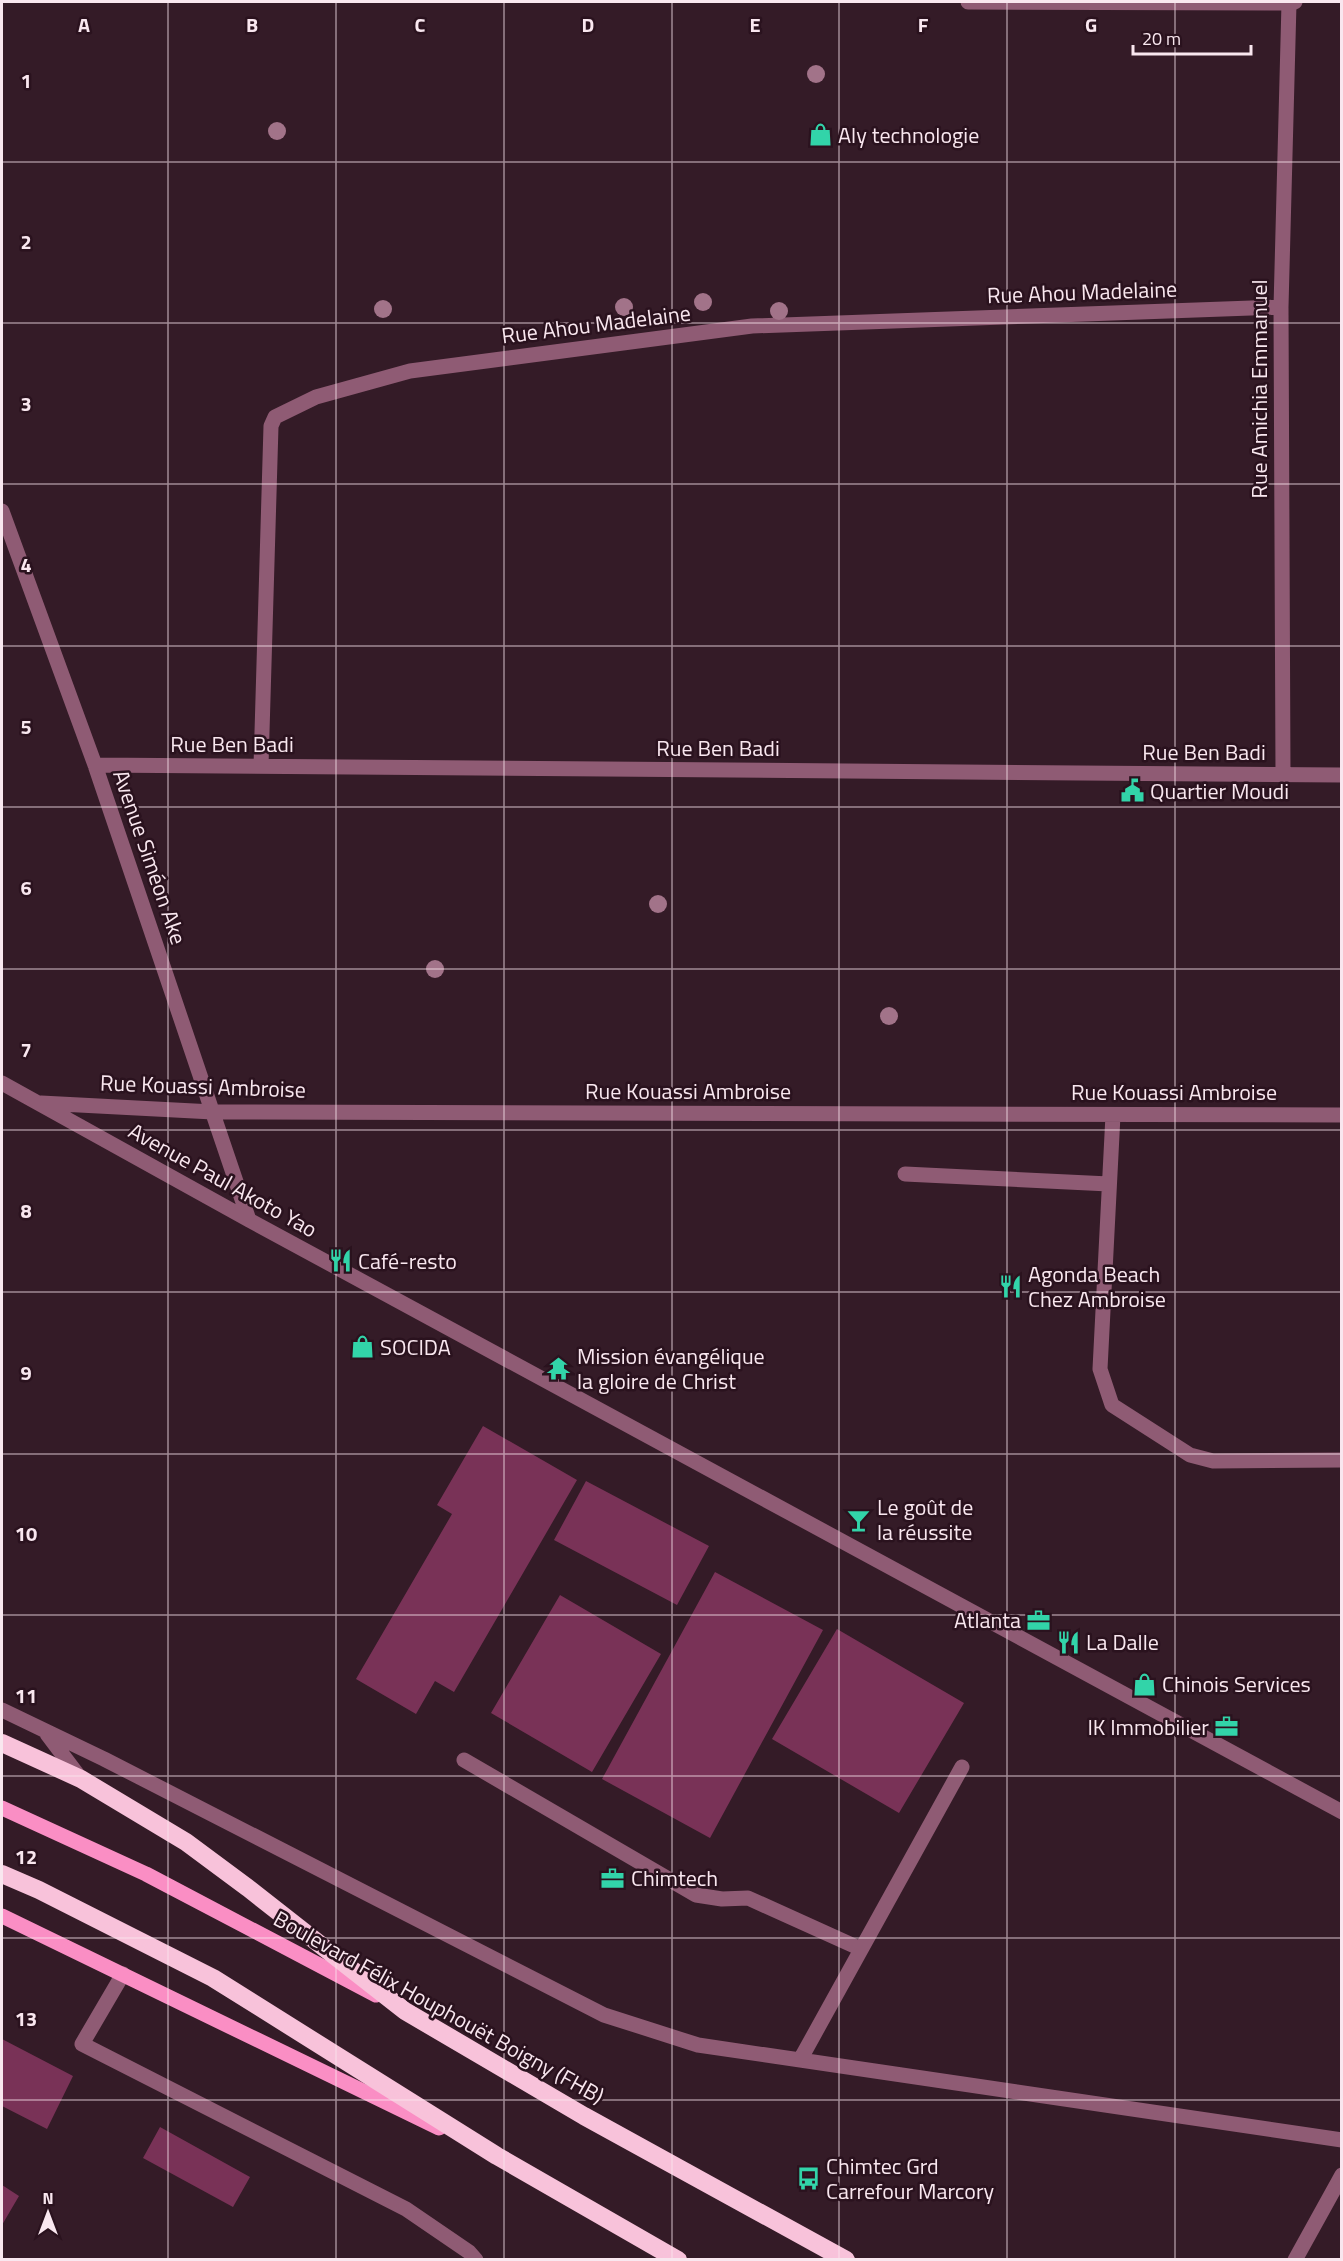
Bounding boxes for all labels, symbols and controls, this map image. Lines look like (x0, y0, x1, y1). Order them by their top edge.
text: A (78, 9, 90, 40)
text: B (246, 9, 258, 40)
text: C (415, 9, 426, 40)
text: D (582, 9, 594, 40)
text: E (749, 9, 761, 40)
text: F (918, 9, 929, 40)
text: G (1085, 9, 1097, 40)
scale bar (1133, 18, 1252, 56)
text: 20 m (1142, 25, 1181, 52)
text: 1 (20, 65, 32, 96)
place label: Aly technologie (838, 118, 979, 152)
shop icon: Aly technologie (807, 122, 833, 148)
text: 2 (20, 226, 32, 257)
street label: Rue Ahou Madelaine (986, 272, 1178, 312)
street label: Rue Amichia Emmanuel (1242, 279, 1276, 499)
street label: Rue Ahou Madelaine (499, 296, 693, 352)
text: 3 (20, 388, 32, 419)
text: 4 (20, 549, 32, 580)
text: 5 (20, 711, 32, 742)
street label: Rue Ben Badi (170, 727, 294, 761)
street label: Rue Ben Badi (656, 731, 780, 765)
street label: Rue Ben Badi (1142, 735, 1266, 769)
street label: Avenue Siméon Ake (104, 765, 196, 949)
place label: Quartier Moudi (1150, 774, 1289, 808)
public building icon: Quartier Moudi (1119, 778, 1145, 804)
text: 6 (20, 872, 32, 903)
text: 7 (20, 1034, 32, 1065)
street label: Rue Kouassi Ambroise (99, 1065, 307, 1107)
street label: Rue Kouassi Ambroise (585, 1074, 791, 1108)
street label: Rue Kouassi Ambroise (1071, 1075, 1277, 1109)
street label: Avenue Paul Akoto Yao (122, 1114, 324, 1246)
text: 8 (20, 1195, 32, 1226)
place label: Café-resto (358, 1244, 457, 1278)
restaurant icon: Café-resto (327, 1248, 353, 1274)
place label: Agonda Beach Chez Ambroise (1028, 1257, 1166, 1316)
restaurant icon: Agonda Beach Chez Ambroise (997, 1274, 1023, 1300)
place label: SOCIDA (380, 1330, 451, 1364)
shop icon: SOCIDA (349, 1334, 375, 1360)
place label: Mission évangélique la gloire de Christ (577, 1339, 765, 1398)
temple icon: Mission évangélique la gloire de Christ (546, 1356, 572, 1382)
text: 9 (20, 1357, 32, 1388)
place label: Le goût de la réussite (877, 1490, 973, 1549)
bar icon: Le goût de la réussite (846, 1507, 872, 1533)
text: 10 (15, 1518, 37, 1549)
place label: Atlanta (954, 1603, 1021, 1637)
office icon: Atlanta (1026, 1607, 1052, 1633)
place label: La Dalle (1086, 1625, 1159, 1659)
restaurant icon: La Dalle (1055, 1629, 1081, 1655)
place label: Chinois Services (1162, 1667, 1311, 1701)
shop icon: Chinois Services (1131, 1671, 1157, 1697)
text: 11 (15, 1680, 37, 1711)
place label: IK Immobilier (1087, 1710, 1209, 1744)
office icon: IK Immobilier (1214, 1714, 1240, 1740)
text: 12 (15, 1841, 37, 1872)
place label: Chimtech (631, 1861, 718, 1895)
office icon: Chimtech (600, 1865, 626, 1891)
street label: Boulevard Félix Houphouët Boigny (FHB) (267, 1902, 611, 2112)
text: 13 (15, 2003, 37, 2034)
place label: Chimtec Grd Carrefour Marcory (826, 2149, 995, 2208)
bus stop icon: Chimtec Grd Carrefour Marcory (795, 2166, 821, 2192)
north arrow (18, 2183, 78, 2243)
text: N (42, 2186, 54, 2210)

